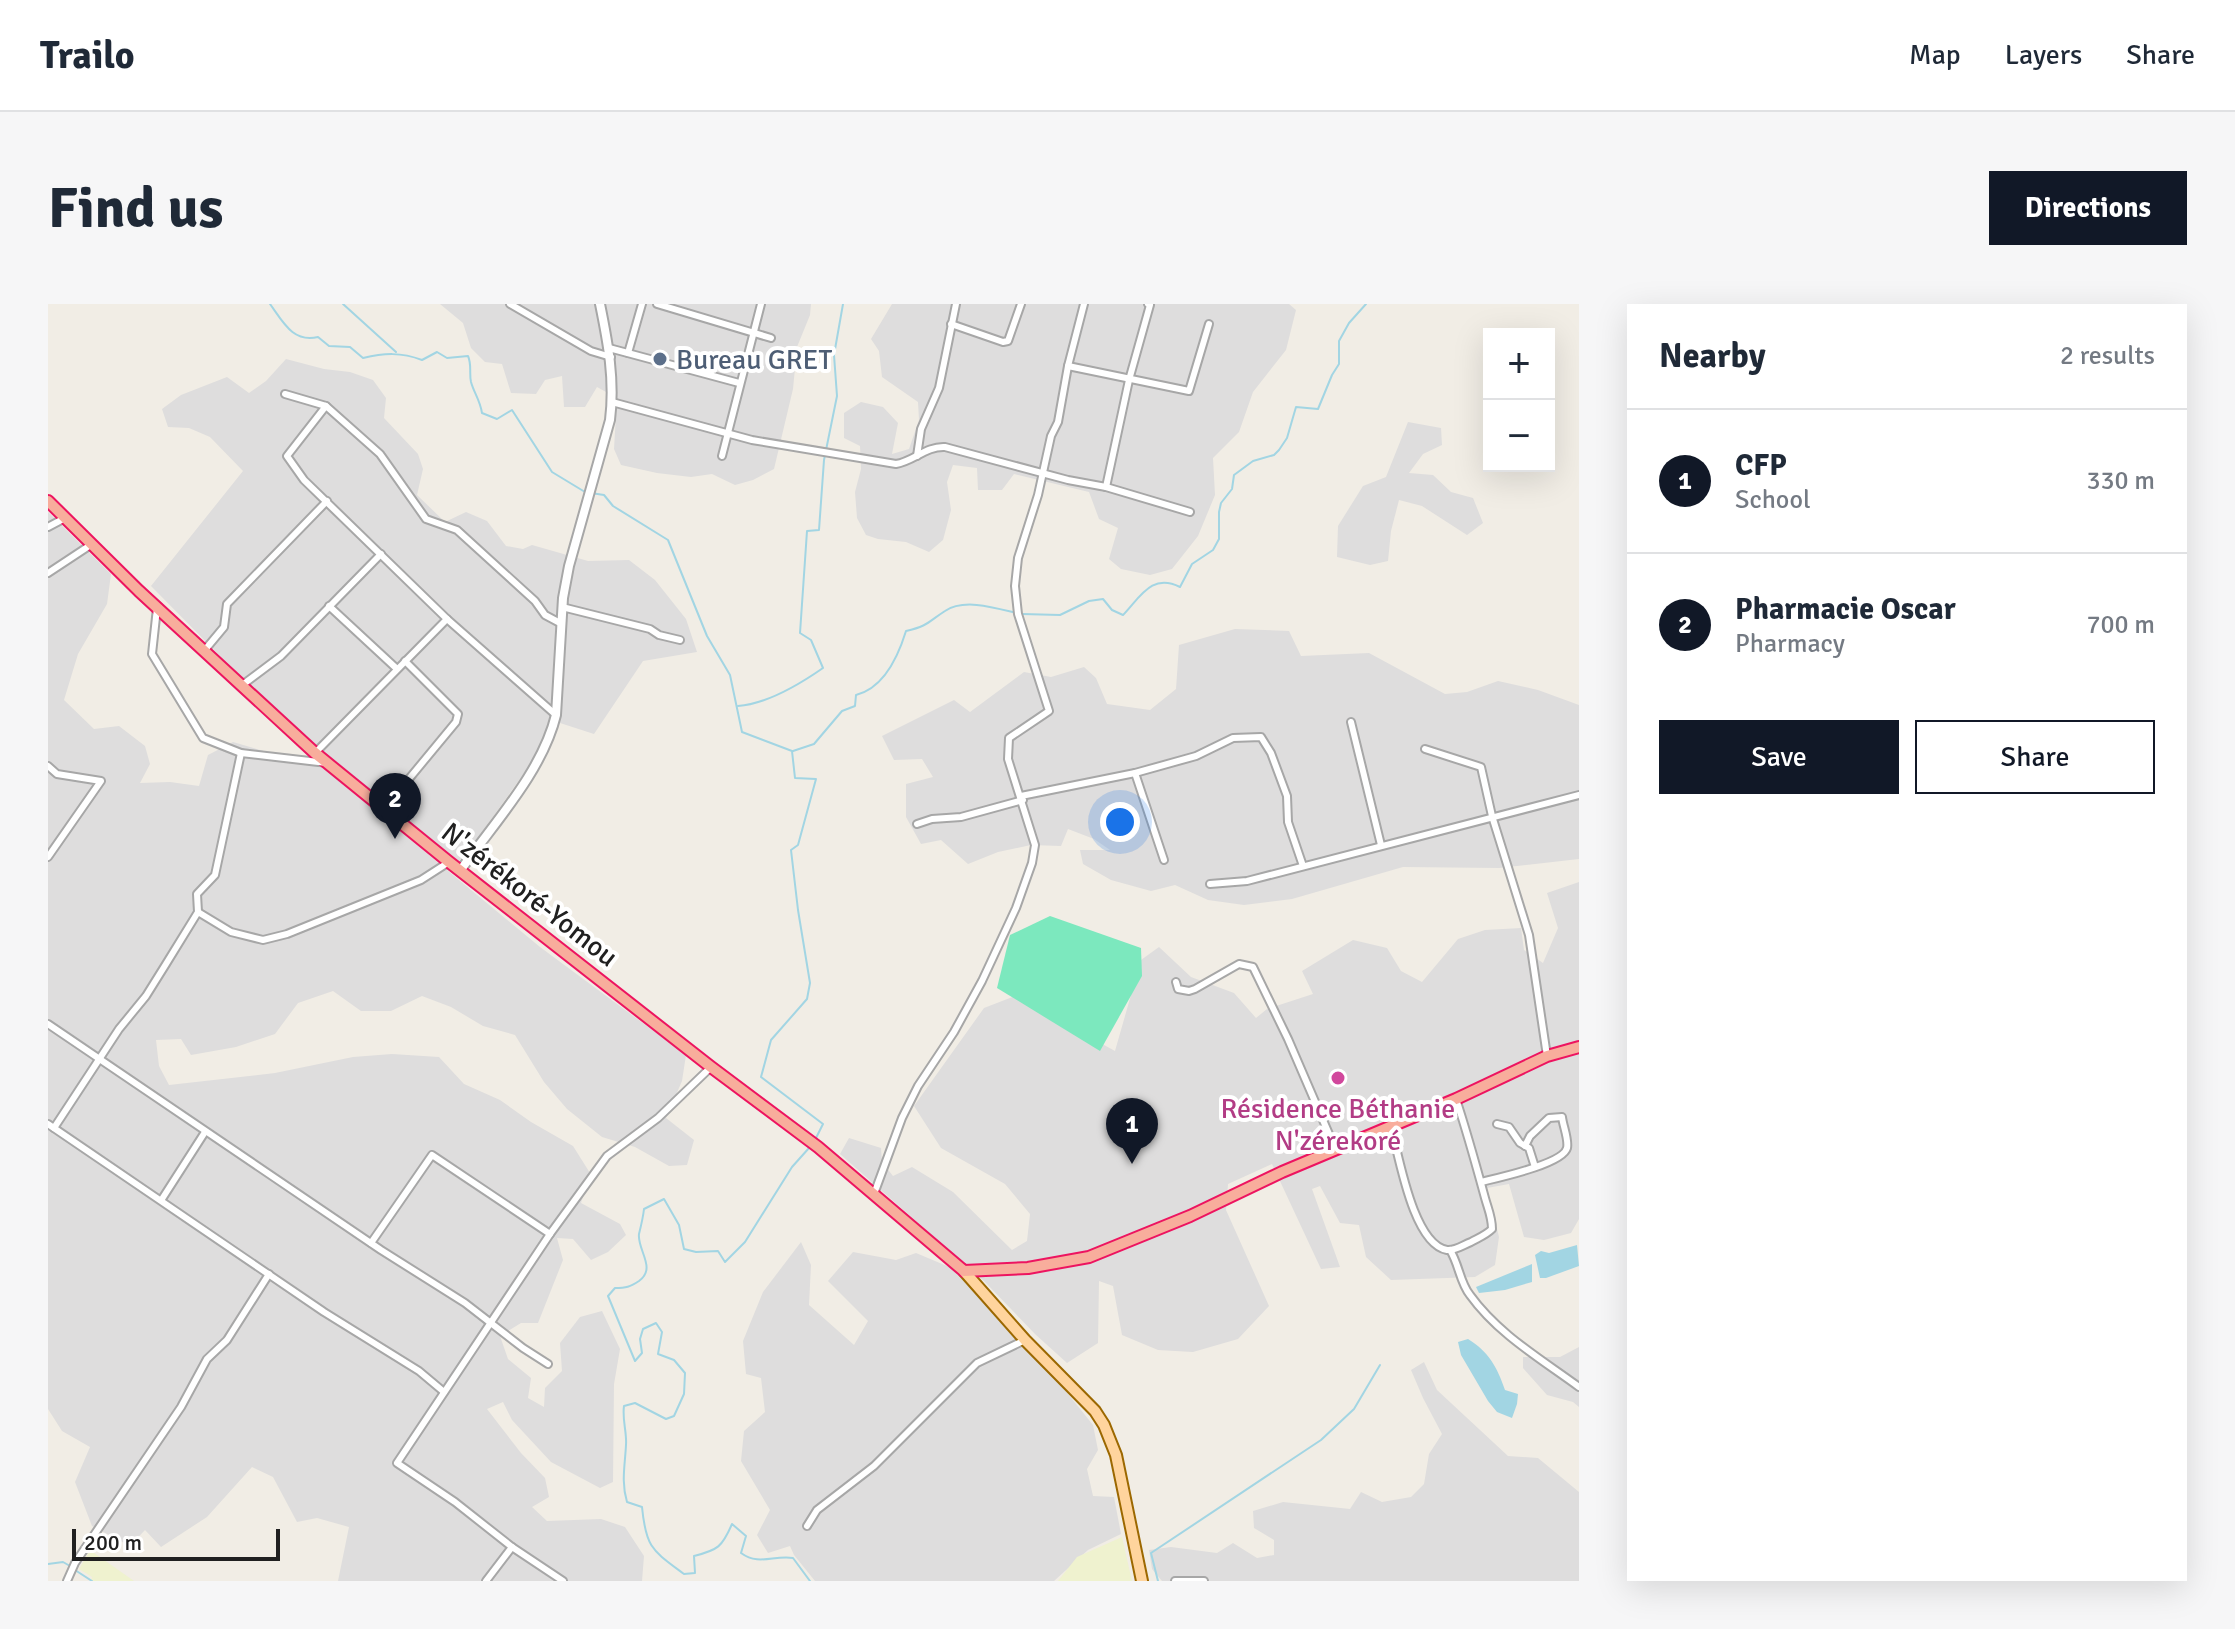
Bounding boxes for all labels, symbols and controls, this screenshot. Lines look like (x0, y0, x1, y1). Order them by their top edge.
text: Trailo (40, 32, 135, 79)
text: Map (1909, 38, 1961, 72)
text: Layers (2005, 38, 2082, 72)
text: Share (2126, 38, 2195, 72)
button: Directions (1989, 171, 2187, 245)
text: Find us (48, 174, 223, 243)
map controls (1483, 328, 1555, 472)
button: + (1483, 328, 1555, 400)
text: Nearby (1659, 335, 1766, 377)
text: 2 results (2060, 340, 2155, 372)
place label: Bureau GRET (676, 343, 832, 377)
marker: Bureau GRET (651, 350, 669, 368)
button: − (1483, 400, 1555, 472)
text: CFP (1735, 447, 1787, 484)
text: 1 (1678, 465, 1692, 497)
text: 330 m (2086, 465, 2155, 497)
text: School (1735, 484, 1811, 516)
text: Pharmacie Oscar (1735, 591, 1956, 628)
text: 2 (1678, 609, 1692, 641)
text: 700 m (2086, 609, 2155, 641)
text: Pharmacy (1735, 628, 1845, 660)
button: Save (1659, 720, 1899, 794)
button: Share (1915, 720, 2155, 794)
pin: 2 (369, 773, 421, 839)
your location (1100, 802, 1140, 842)
street label: N'zérékoré-Yomou (434, 815, 624, 974)
marker: Résidence Béthanie N'zérekoré (1329, 1069, 1347, 1087)
place label: Résidence Béthanie N'zérekoré (1221, 1092, 1455, 1158)
pin: 1 (1106, 1098, 1158, 1164)
scale bar (72, 1525, 280, 1561)
text: 200 m (84, 1529, 142, 1556)

